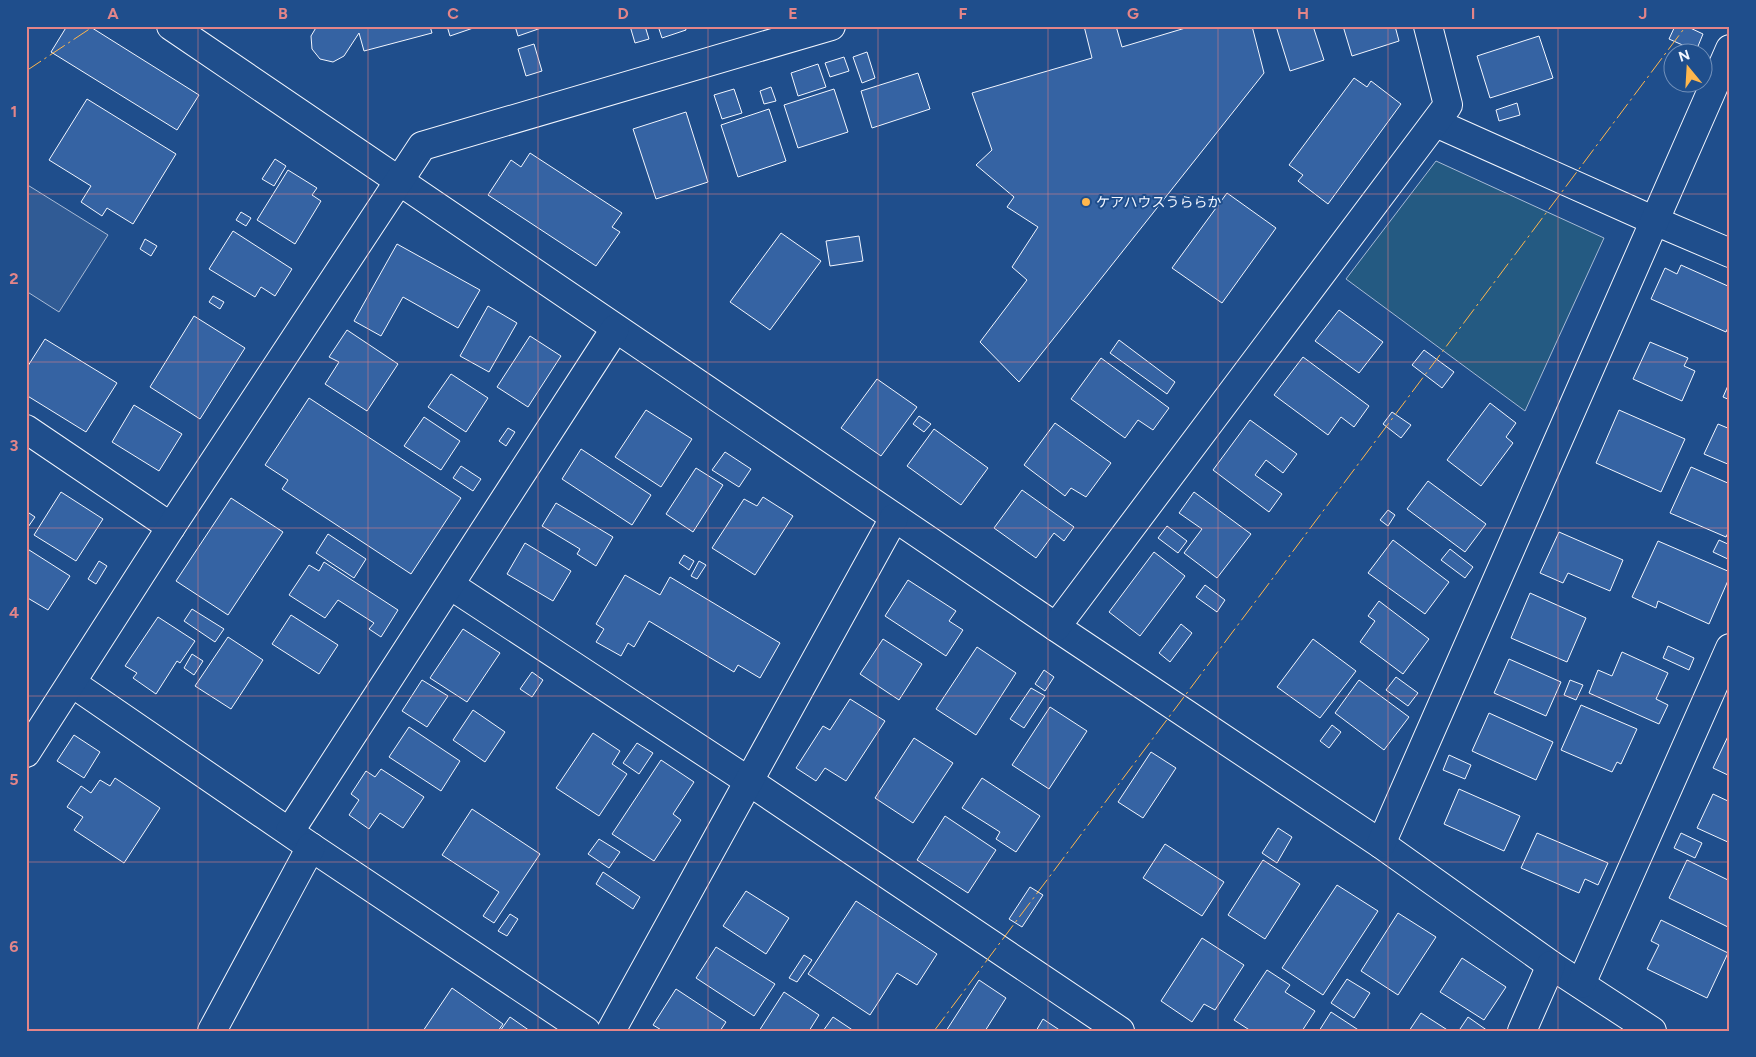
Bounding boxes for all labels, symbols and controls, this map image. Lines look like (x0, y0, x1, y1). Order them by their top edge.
text: A (107, 4, 119, 23)
text: B (278, 4, 288, 23)
text: C (447, 4, 459, 23)
text: D (617, 4, 629, 23)
text: E (788, 4, 798, 23)
text: F (959, 4, 968, 23)
text: G (1127, 4, 1139, 23)
text: H (1297, 4, 1309, 23)
text: I (1471, 4, 1475, 23)
text: J (1639, 4, 1647, 23)
north arrow (1664, 42, 1714, 92)
text: N (1676, 46, 1692, 66)
text: 1 (11, 102, 17, 121)
place label: ケアハウスうららか (1096, 194, 1221, 211)
marker: ケアハウスうららか (1080, 196, 1092, 208)
text: 2 (9, 269, 19, 288)
text: 3 (10, 436, 19, 455)
text: 4 (9, 603, 19, 622)
text: 5 (9, 770, 19, 789)
text: 6 (9, 937, 19, 956)

